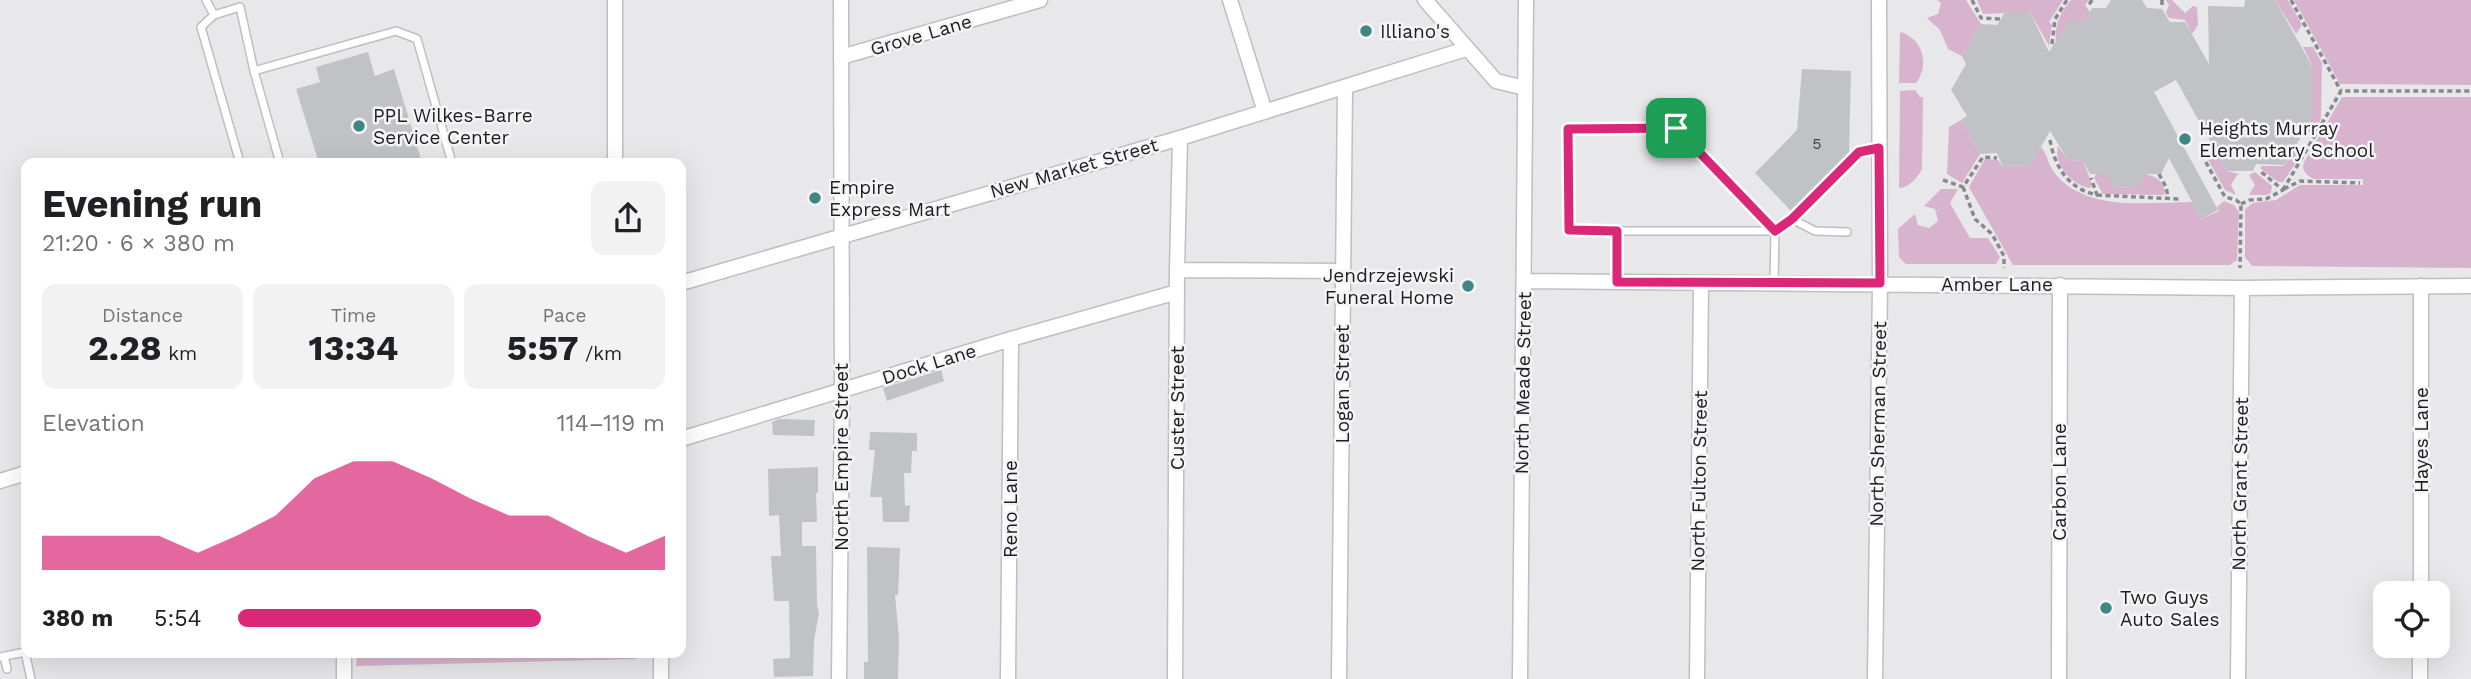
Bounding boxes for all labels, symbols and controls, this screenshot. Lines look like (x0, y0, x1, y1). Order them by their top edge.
street label: Grove Lane (867, 10, 975, 60)
place label: Illiano's (1380, 20, 1450, 43)
marker: Illiano's (1358, 23, 1374, 39)
pin (1646, 98, 1706, 158)
place label: PPL Wilkes-Barre Service Center (373, 104, 533, 149)
icon: arrive (1657, 109, 1695, 147)
place label: Heights Murray Elementary School (2199, 117, 2374, 162)
marker: PPL Wilkes-Barre Service Center (351, 118, 367, 134)
marker: Heights Murray Elementary School (2177, 131, 2193, 147)
street label: New Market Street (987, 133, 1161, 203)
house number: 5 (1812, 134, 1822, 153)
place label: Empire Express Mart (829, 176, 950, 221)
button: share (591, 181, 665, 255)
text: Evening run (42, 182, 262, 226)
marker: Empire Express Mart (807, 190, 823, 206)
text: 21:20 · 6 × 380 m (42, 230, 235, 257)
place label: Jendrzejewski Funeral Home (1323, 264, 1454, 309)
street label: Amber Lane (1941, 273, 2053, 296)
marker: Jendrzejewski Funeral Home (1460, 278, 1476, 294)
street label: North Meade Street (1510, 291, 1536, 475)
text: Distance (102, 304, 183, 327)
text: Time (331, 304, 376, 327)
text: Pace (543, 304, 586, 327)
street label: North Sherman Street (1865, 321, 1891, 527)
street label: Logan Street (1331, 325, 1354, 443)
text: 2.28 (88, 327, 162, 369)
text: 13:34 (309, 327, 398, 369)
text: 5:57 (507, 327, 578, 369)
street label: Dock Lane (879, 339, 979, 389)
text: km (162, 342, 197, 365)
text: /km (578, 342, 622, 365)
street label: Custer Street (1166, 346, 1189, 470)
street label: North Empire Street (830, 363, 853, 551)
street label: Hayes Lane (2410, 387, 2433, 493)
street label: North Fulton Street (1686, 390, 1712, 572)
street label: North Grant Street (2227, 397, 2253, 571)
text: Elevation (42, 410, 145, 437)
text: 114–119 m (557, 410, 665, 437)
street label: Carbon Lane (2048, 423, 2071, 541)
street label: Reno Lane (999, 460, 1022, 558)
map controls (2373, 581, 2450, 658)
button: locate (2373, 581, 2450, 658)
place label: Two Guys Auto Sales (2120, 586, 2219, 631)
marker: Two Guys Auto Sales (2098, 600, 2114, 616)
text: 380 m (42, 605, 113, 632)
text: 5:54 (154, 605, 202, 632)

